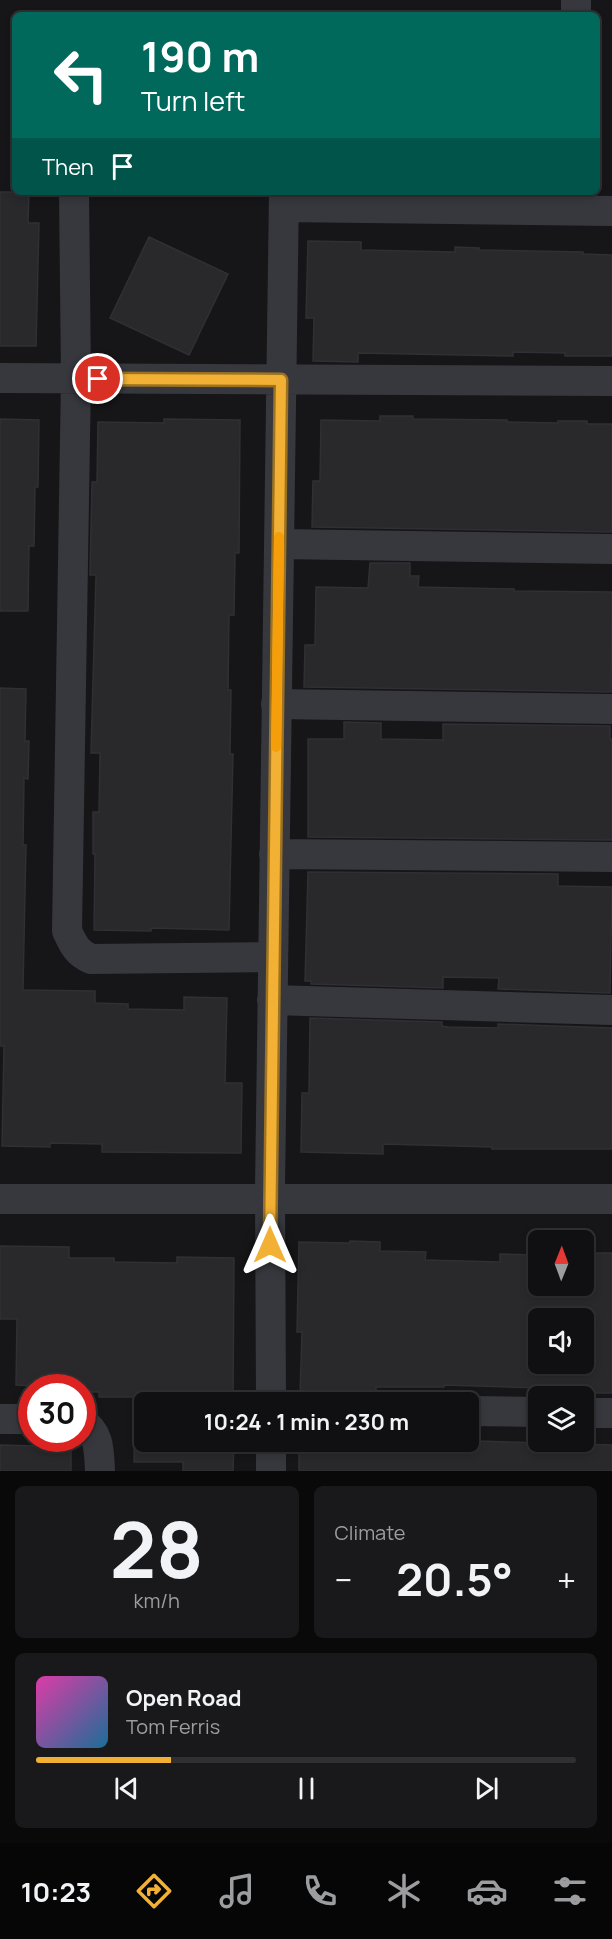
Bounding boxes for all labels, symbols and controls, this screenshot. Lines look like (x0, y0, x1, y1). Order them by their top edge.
text: 190 m (141, 27, 259, 85)
icon: left (42, 36, 120, 114)
text: Turn left (141, 82, 245, 119)
icon: arrive (106, 150, 139, 183)
text: Then (42, 152, 94, 182)
pin (72, 353, 123, 404)
icon: arrive (81, 362, 114, 395)
position arrow (238, 1213, 302, 1277)
north arrow (528, 1230, 594, 1296)
map controls (528, 1230, 594, 1452)
button: sound (528, 1308, 594, 1374)
speed limit sign: 30 (18, 1374, 96, 1452)
button: layers (528, 1386, 594, 1452)
text: 10:24 · 1 min · 230 m (204, 1407, 409, 1437)
text: 28 (110, 1495, 204, 1601)
text: Climate (335, 1519, 406, 1546)
text: 20.5° (396, 1548, 513, 1610)
text: − (335, 1557, 352, 1602)
text: + (557, 1557, 576, 1602)
text: km/h (133, 1587, 180, 1614)
text: Open Road (126, 1683, 241, 1713)
text: Tom Ferris (126, 1713, 220, 1740)
icon: previous (110, 1772, 143, 1805)
icon: pause (290, 1772, 323, 1805)
icon: next (470, 1772, 503, 1805)
icon: directions (133, 1870, 175, 1912)
icon: music (216, 1870, 258, 1912)
icon: phone (299, 1870, 341, 1912)
icon: climate (383, 1870, 425, 1912)
icon: car (466, 1870, 508, 1912)
icon: filters (549, 1870, 591, 1912)
text: 10:23 (21, 1873, 91, 1910)

